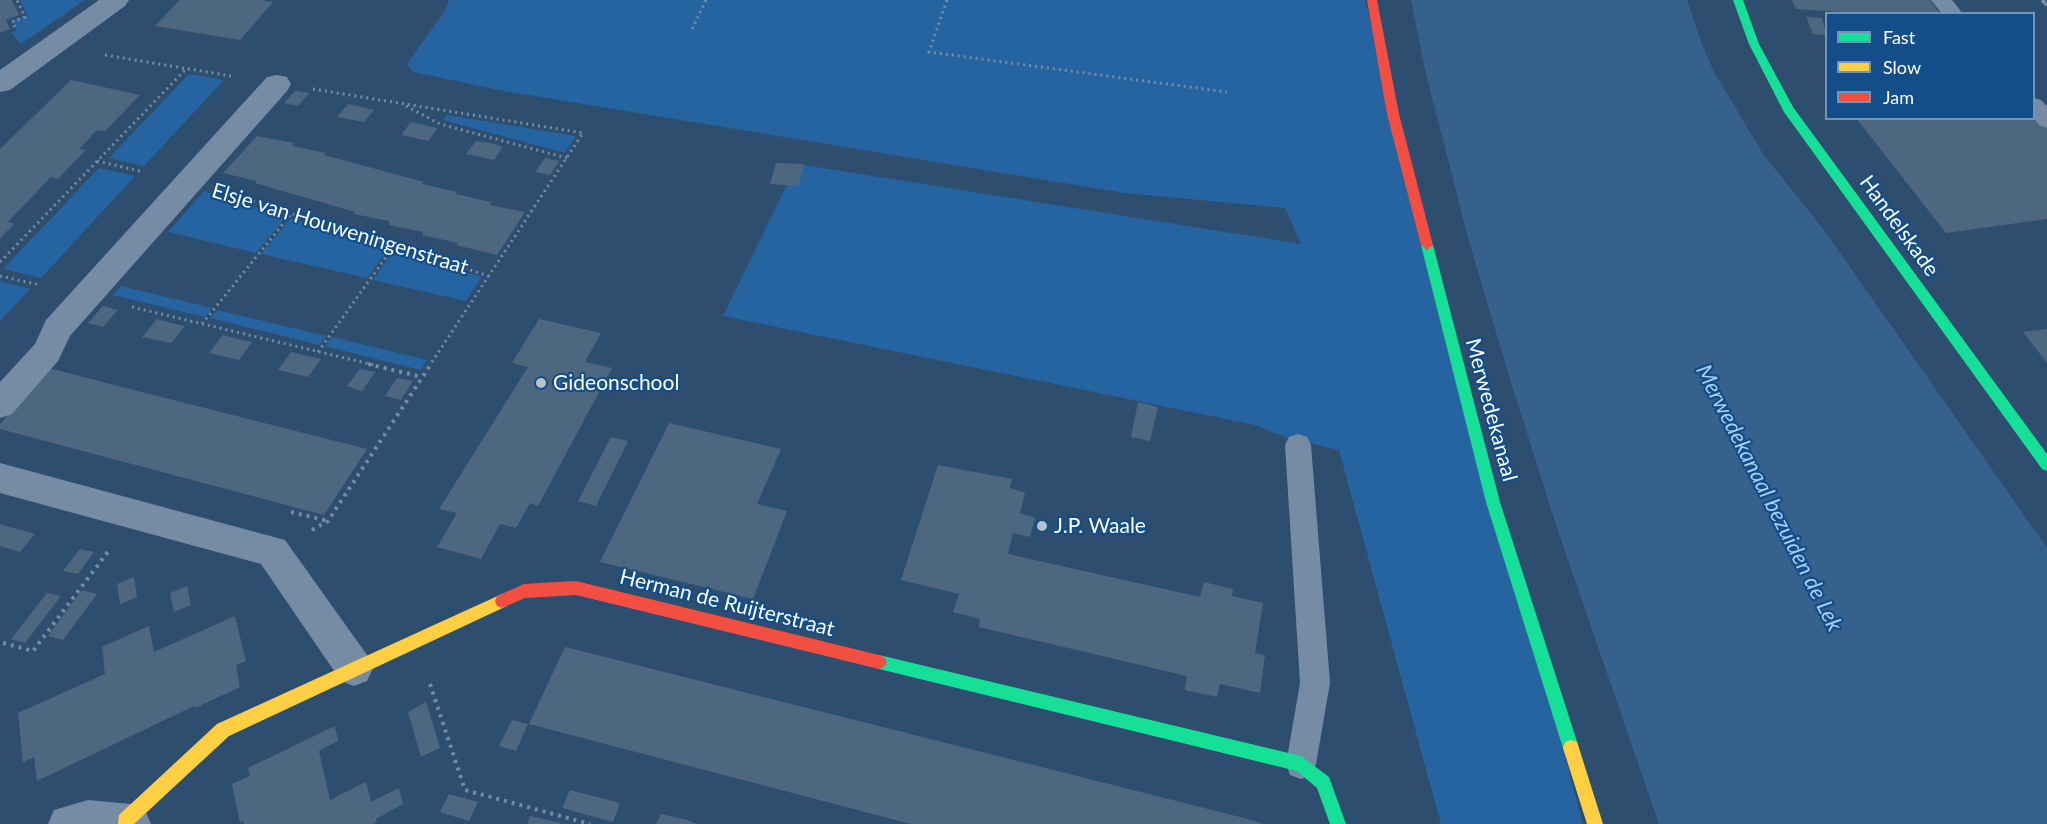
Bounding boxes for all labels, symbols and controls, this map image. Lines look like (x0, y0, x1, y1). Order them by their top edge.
legend (1825, 12, 2035, 120)
text: Fast (1883, 26, 1915, 48)
text: Slow (1883, 56, 1921, 78)
text: Jam (1883, 86, 1914, 108)
street label: Handelskade (1854, 171, 1944, 281)
street label: Elsje van Houweningenstraat (209, 178, 471, 280)
street label: Merwedekanaal (1460, 336, 1522, 484)
water label: Merwedekanaal bezuiden de Lek (1690, 360, 1848, 636)
place label: Gideonschool (553, 370, 679, 396)
marker: Gideonschool (534, 376, 548, 390)
place label: J.P. Waale (1054, 513, 1146, 539)
marker: J.P. Waale (1035, 519, 1049, 533)
street label: Herman de Ruijterstraat (617, 564, 837, 642)

